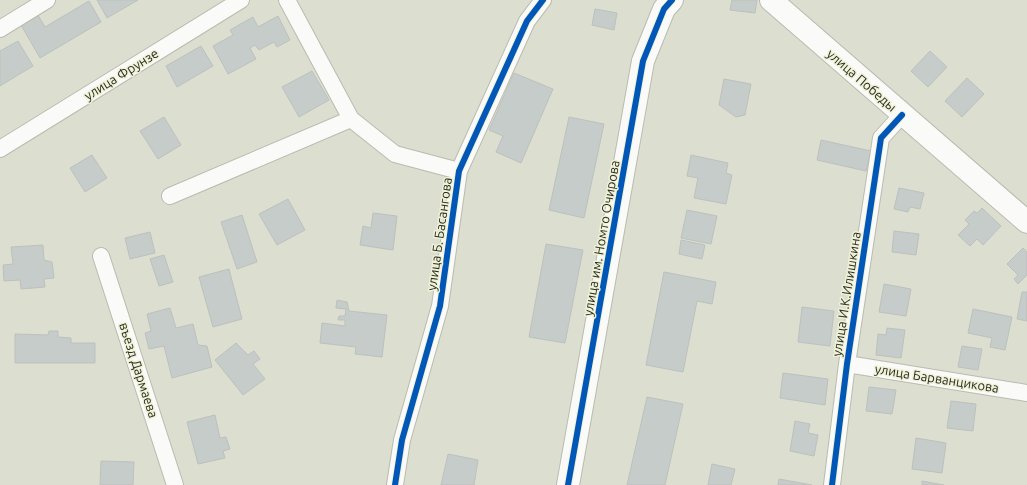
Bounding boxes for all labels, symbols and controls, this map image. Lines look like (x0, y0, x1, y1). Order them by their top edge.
street label: улица Фрунзе (81, 46, 161, 102)
street label: улица Победы (824, 46, 900, 114)
street label: улица им. Номто Очирова (580, 159, 622, 317)
street label: улица Б. Басангова (424, 176, 454, 292)
street label: улица И.К.Илишкина (829, 231, 863, 357)
street label: въезд Дармаева (117, 321, 161, 419)
street label: улица Барванцикова (874, 361, 1000, 395)

